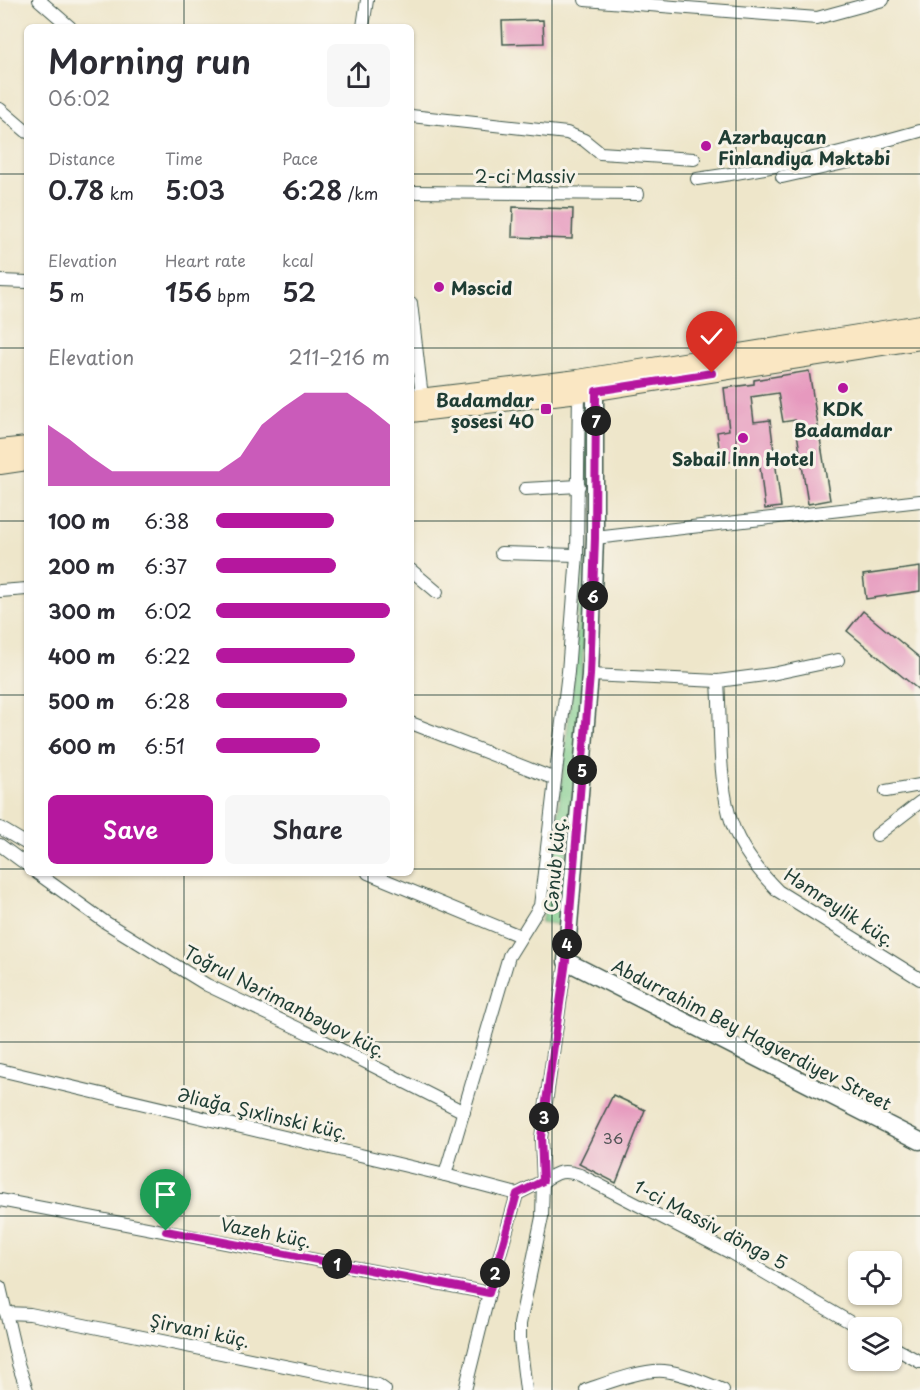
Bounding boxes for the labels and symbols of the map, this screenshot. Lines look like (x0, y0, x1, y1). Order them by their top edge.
place label: Azərbaycan Finlandiya Məktəbi (717, 123, 890, 171)
marker: Azərbaycan Finlandiya Məktəbi (699, 139, 713, 153)
street label: 2-ci Massiv (475, 162, 575, 189)
place label: Məscid (451, 274, 512, 301)
marker: Məscid (432, 280, 446, 294)
pin (686, 311, 737, 373)
marker: KDK Badamdar (836, 381, 850, 395)
place label: Badamdar şosesi 40 (436, 386, 535, 434)
place label: KDK Badamdar (794, 395, 893, 443)
marker: Badamdar şosesi 40 (539, 402, 553, 416)
pin: 7 (581, 406, 611, 436)
marker: Səbail İnn Hotel (736, 431, 750, 445)
place label: Səbail İnn Hotel (672, 445, 814, 472)
pin: 6 (578, 581, 608, 611)
pin: 5 (567, 755, 597, 785)
street label: Cənub küç. (536, 816, 572, 914)
street label: Həmrəylik küç. (779, 861, 901, 953)
pin: 4 (552, 929, 582, 959)
street label: Toğrul Nərimanbəyov küç. (179, 938, 391, 1064)
street label: Abdurrahim Bey Hagverdiyev Street (608, 951, 896, 1117)
street label: Əliağa Şıxlinski küç. (175, 1080, 351, 1146)
pin: 3 (529, 1102, 559, 1132)
house number: 36 (603, 1126, 623, 1149)
pin (140, 1169, 191, 1231)
street label: 1-ci Massiv döngə 5 (629, 1172, 793, 1276)
street label: Vazeh küç. (218, 1210, 314, 1254)
pin: 1 (322, 1249, 352, 1279)
pin: 2 (480, 1258, 510, 1288)
street label: Şirvani küç. (148, 1306, 252, 1354)

